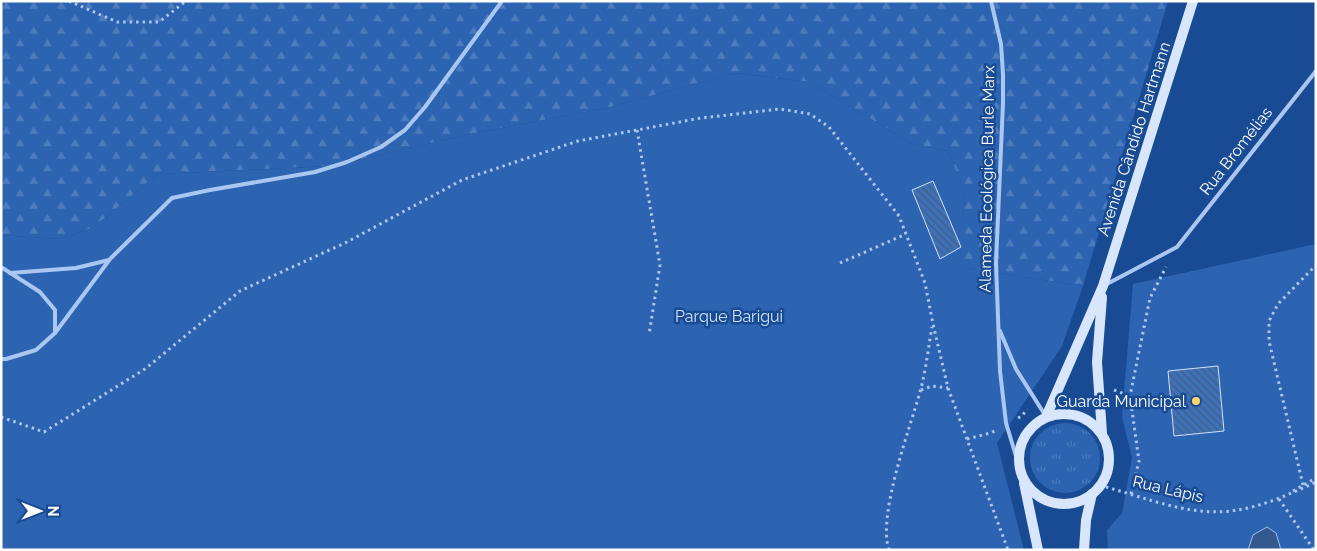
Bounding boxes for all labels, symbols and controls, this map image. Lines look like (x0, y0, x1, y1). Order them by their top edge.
street label: Avenida Cândido Hartmann (1094, 40, 1174, 238)
street label: Alameda Ecológica Burle Marx (976, 65, 998, 293)
street label: Rua Bromélias (1196, 103, 1276, 199)
park label: Parque Barigui (675, 307, 783, 326)
place label: Guarda Municipal (1057, 392, 1187, 411)
marker: Guarda Municipal (1190, 395, 1202, 407)
street label: Rua Lápis (1131, 472, 1205, 506)
north arrow (15, 486, 65, 536)
text: N (45, 506, 61, 516)

